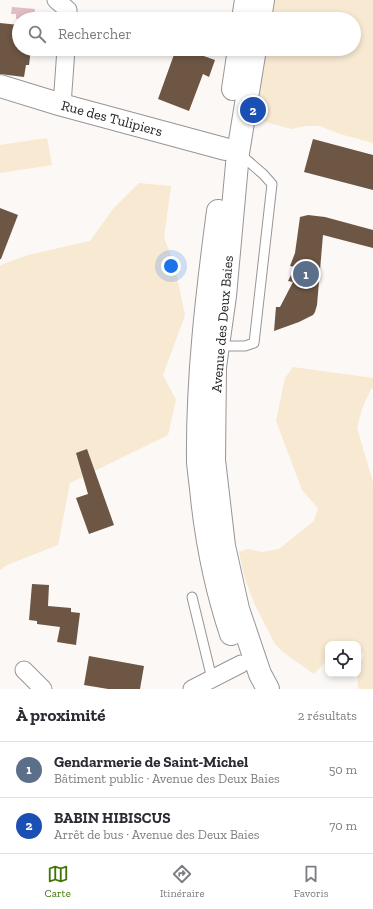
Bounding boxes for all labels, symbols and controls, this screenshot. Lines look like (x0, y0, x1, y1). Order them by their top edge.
search box (12, 12, 361, 56)
icon: search (26, 23, 48, 45)
text: Rechercher (58, 25, 132, 43)
pin: 2 (240, 95, 266, 125)
street label: Rue des Tulipiers (59, 97, 164, 140)
street label: Avenue des Deux Baies (208, 255, 237, 393)
your location (161, 256, 181, 276)
pin: 1 (293, 259, 319, 289)
map controls (325, 641, 361, 677)
button: locate (325, 641, 361, 677)
text: À proximité (16, 705, 105, 725)
text: 2 résultats (298, 708, 357, 723)
text: Gendarmerie de Saint-Michel (54, 753, 248, 771)
text: 1 (26, 762, 32, 777)
text: 50 m (329, 762, 357, 777)
text: Bâtiment public · Avenue des Deux Baies (54, 771, 280, 786)
text: BABIN HIBISCUS (54, 809, 171, 827)
text: 2 (26, 818, 32, 833)
text: 70 m (329, 818, 357, 833)
text: Arrêt de bus · Avenue des Deux Baies (54, 827, 260, 842)
tab: Carte (45, 863, 71, 900)
tab: Itinéraire (160, 863, 205, 900)
tab: Favoris (294, 863, 328, 900)

